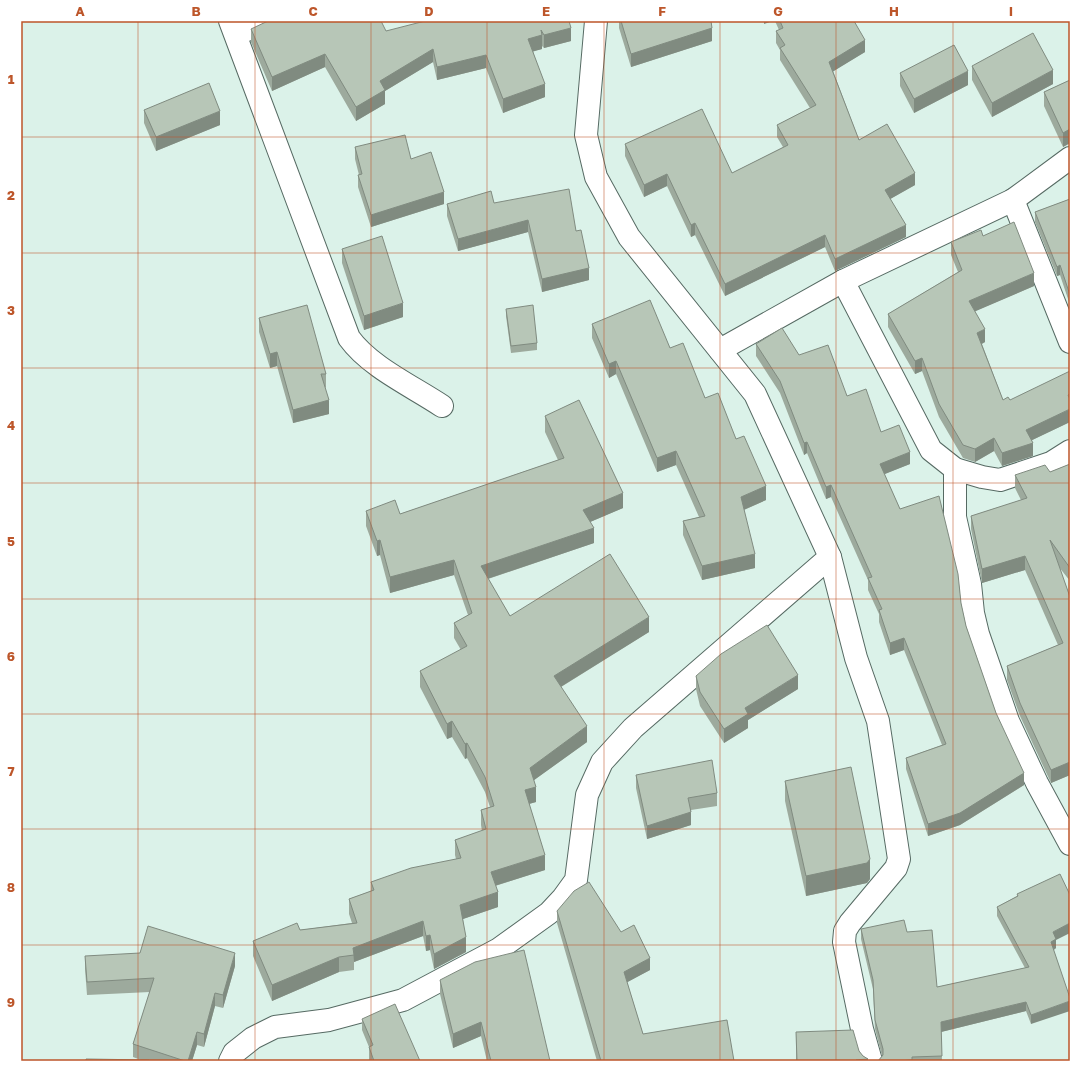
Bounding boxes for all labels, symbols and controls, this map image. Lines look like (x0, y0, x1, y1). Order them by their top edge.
text: A (75, 3, 85, 19)
text: B (191, 3, 201, 19)
text: C (308, 3, 318, 19)
text: D (424, 3, 434, 19)
text: E (542, 3, 550, 19)
text: F (658, 3, 666, 19)
text: G (773, 3, 783, 19)
text: H (889, 3, 899, 19)
text: I (1009, 3, 1013, 19)
text: 1 (8, 71, 15, 87)
text: 2 (7, 187, 15, 203)
text: 3 (7, 302, 15, 318)
text: 4 (7, 417, 15, 433)
text: 5 (7, 533, 15, 549)
text: 6 (7, 648, 15, 664)
text: 7 (7, 763, 15, 779)
text: 8 (7, 879, 15, 895)
text: 9 (7, 994, 15, 1010)

